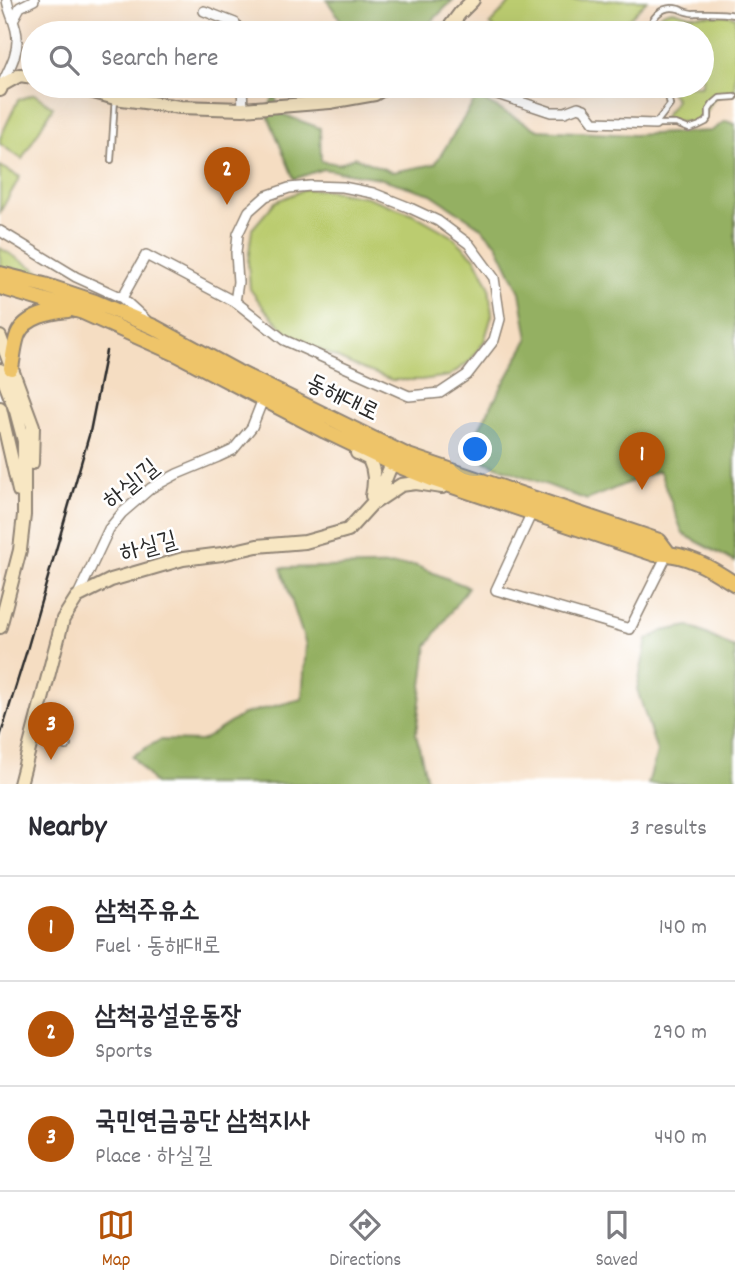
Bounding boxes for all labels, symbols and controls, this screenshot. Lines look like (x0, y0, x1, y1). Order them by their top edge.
search box (21, 21, 714, 98)
icon: search (45, 41, 83, 79)
text: Search here (101, 41, 219, 78)
pin: 2 (204, 147, 250, 205)
street label: 동해대로 (300, 367, 384, 431)
your location (458, 432, 492, 466)
pin: 1 (619, 432, 665, 490)
street label: 하실1길 (97, 452, 167, 518)
street label: 하실길 (117, 524, 181, 572)
pin: 3 (28, 702, 74, 760)
text: Nearby (28, 808, 106, 851)
text: 3 results (630, 813, 707, 846)
text: 삼척주유소 (95, 894, 200, 931)
text: 1 (48, 912, 54, 945)
text: 140 m (659, 912, 707, 945)
text: Fuel · 동해대로 (95, 931, 221, 964)
text: 삼척공설운동장 (95, 999, 241, 1036)
text: 2 (46, 1017, 56, 1050)
text: 290 m (653, 1017, 707, 1050)
text: Sports (95, 1036, 153, 1069)
text: 국민연금공단 삼척지사 (95, 1104, 310, 1141)
text: 3 (46, 1122, 56, 1155)
text: 440 m (654, 1122, 707, 1155)
text: Place · 하실길 (95, 1141, 212, 1174)
tab: Map (97, 1206, 135, 1275)
tab: Directions (329, 1206, 401, 1275)
tab: Saved (595, 1206, 638, 1275)

